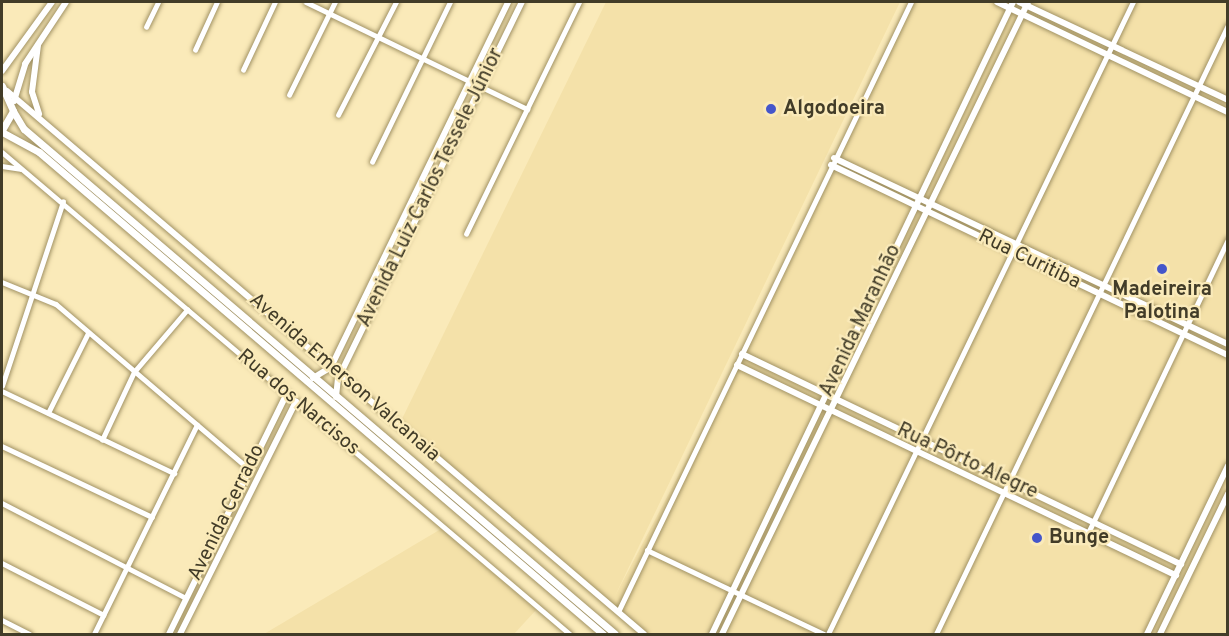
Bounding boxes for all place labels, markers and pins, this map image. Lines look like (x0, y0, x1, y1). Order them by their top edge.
place label: Algodoeira (783, 97, 885, 121)
marker: Algodoeira (764, 102, 778, 116)
marker: Madeireira Palotina (1155, 262, 1169, 276)
place label: Madeireira Palotina (1112, 278, 1212, 325)
place label: Bunge (1049, 526, 1109, 550)
marker: Bunge (1030, 531, 1044, 545)

